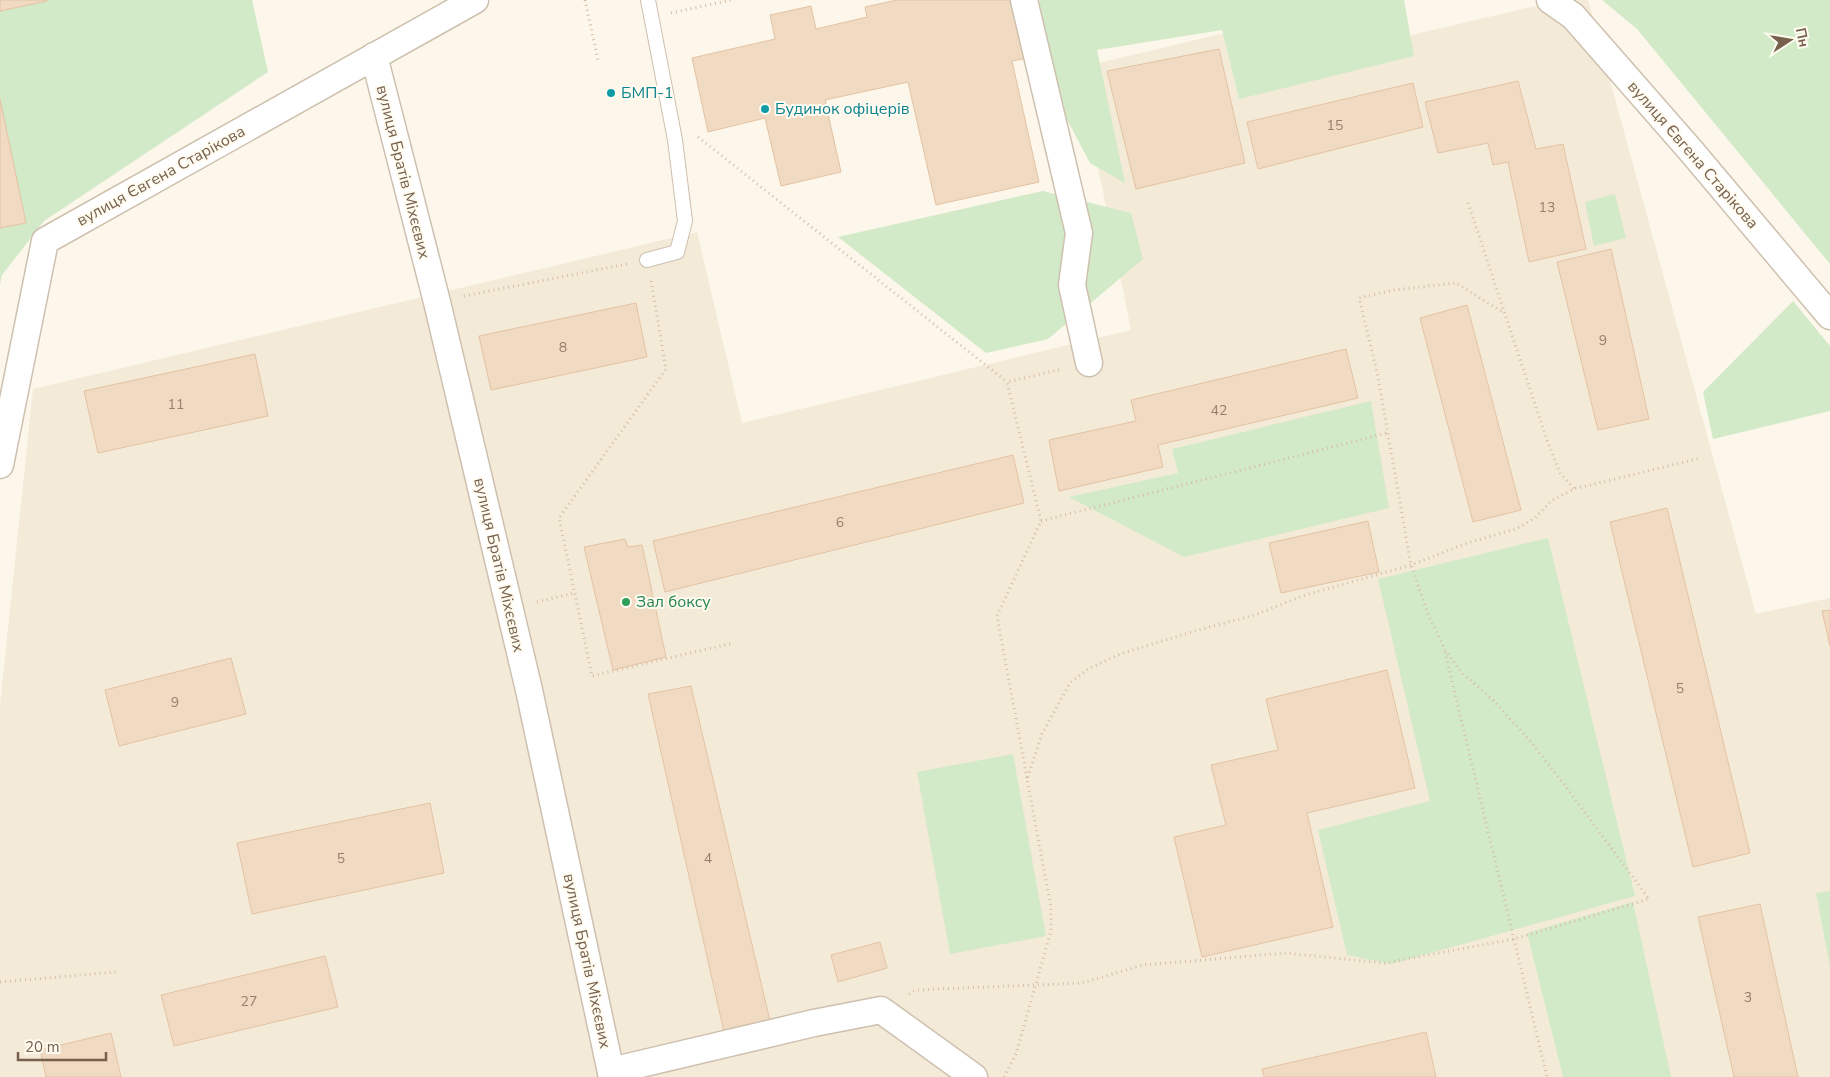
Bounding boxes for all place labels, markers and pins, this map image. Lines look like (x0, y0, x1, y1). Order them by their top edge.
place label: БМП-1 (621, 82, 674, 104)
marker: БМП-1 (605, 87, 617, 99)
place label: Будинок офіцерів (775, 98, 910, 120)
marker: Будинок офіцерів (759, 103, 771, 115)
place label: Зал боксу (636, 591, 711, 613)
marker: Зал боксу (620, 596, 632, 608)

